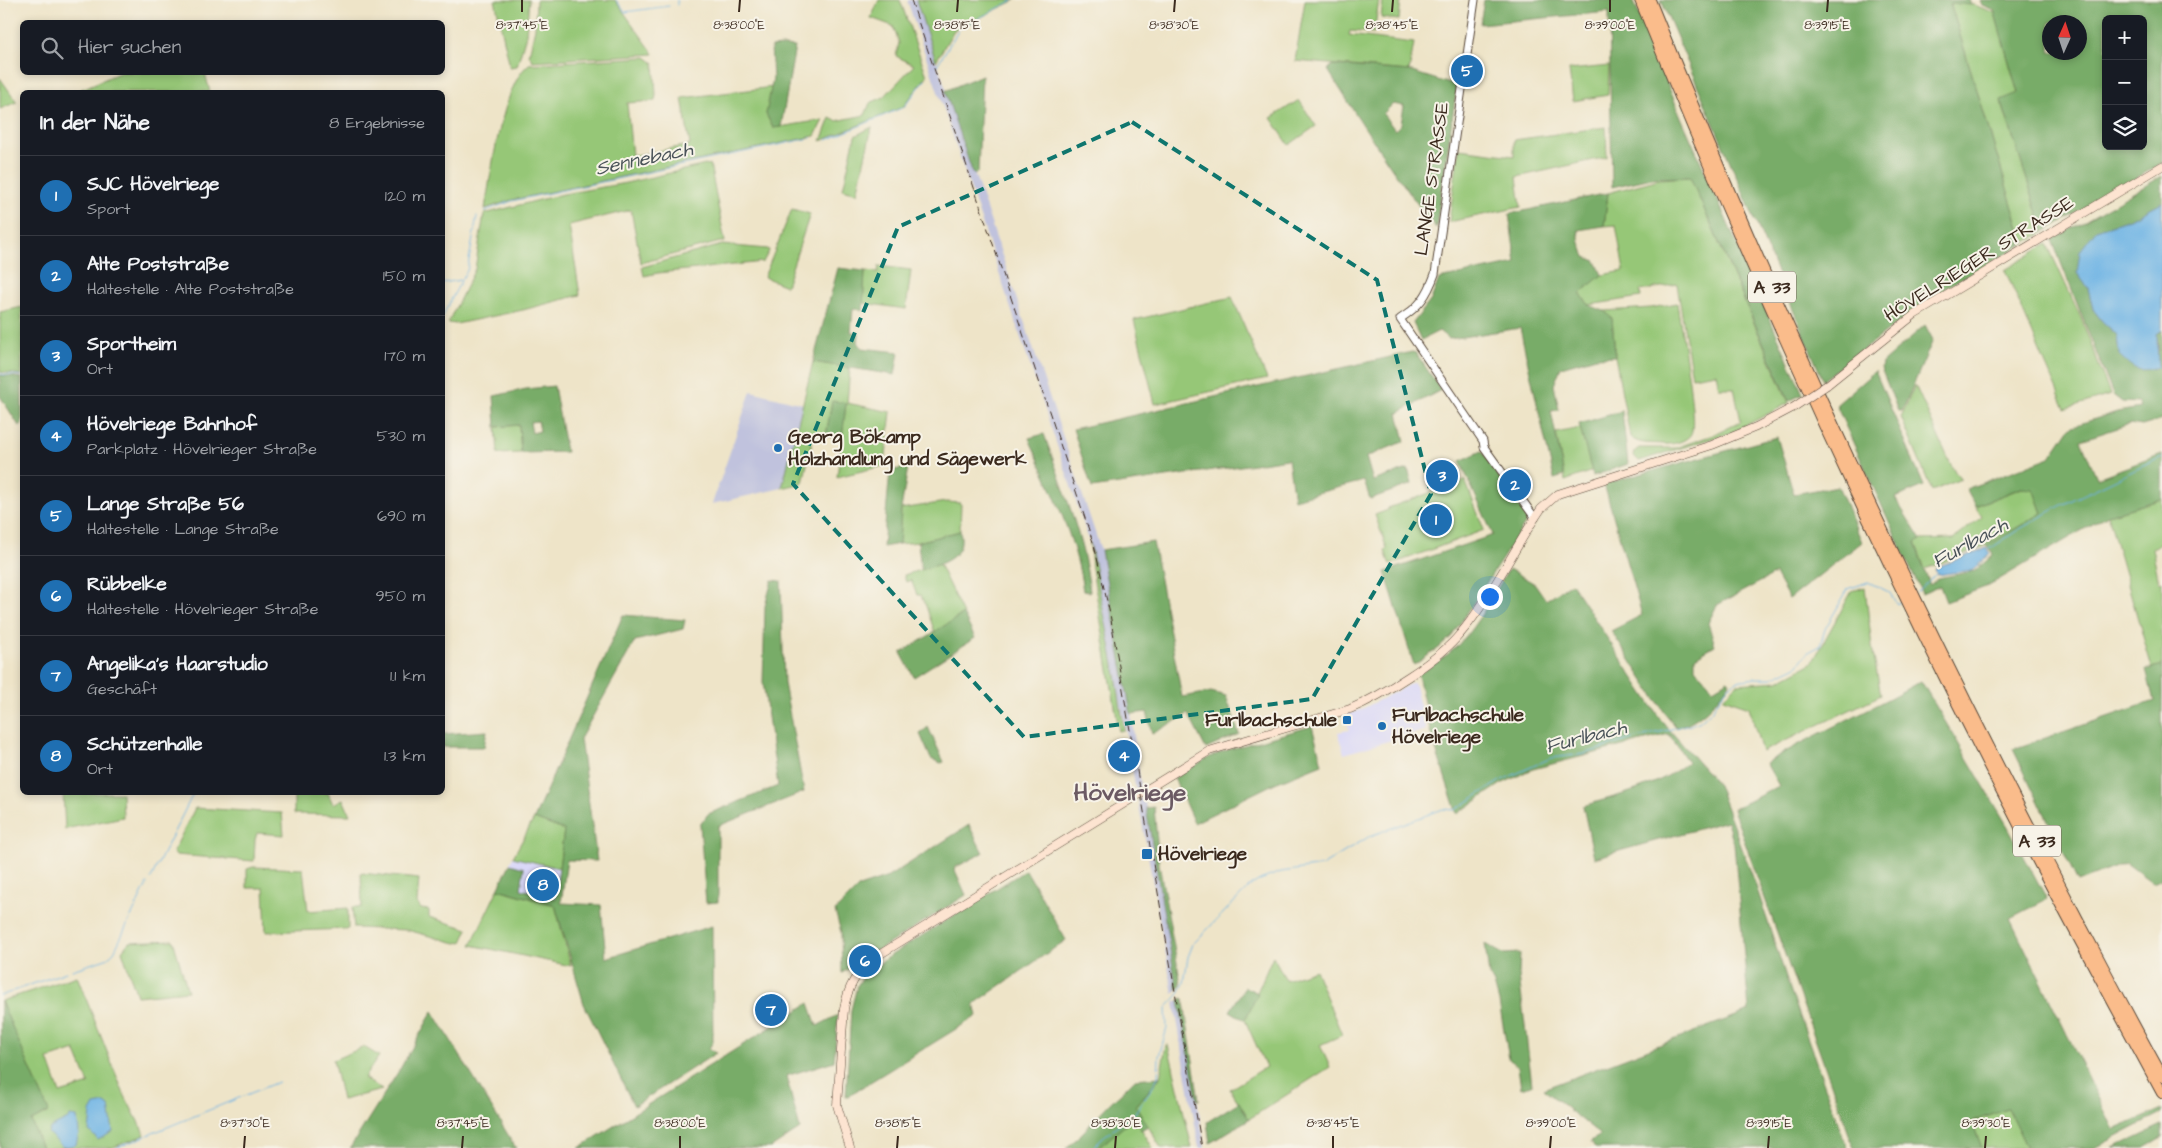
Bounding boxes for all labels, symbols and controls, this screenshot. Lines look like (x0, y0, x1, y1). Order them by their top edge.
north arrow (2042, 15, 2087, 60)
map controls (2102, 15, 2147, 150)
button: + (2102, 15, 2147, 60)
text: 8°37'45"E (496, 17, 548, 34)
text: 8°38'00"E (713, 17, 765, 34)
text: 8°38'15"E (934, 17, 980, 34)
text: 8°38'30"E (1149, 17, 1199, 34)
text: 8°38'45"E (1366, 17, 1418, 34)
text: 8°39'00"E (1585, 17, 1635, 34)
text: 8°39'15"E (1804, 17, 1850, 34)
search box (20, 20, 445, 75)
icon: search (38, 34, 66, 62)
text: Hier suchen (78, 34, 181, 61)
pin: 5 (1451, 52, 1483, 90)
button: − (2102, 60, 2147, 105)
street label: LANGE STRASSE (1408, 101, 1456, 257)
button: layers (2102, 105, 2147, 150)
text: In der Nähe (40, 108, 150, 137)
text: 8 Ergebnisse (329, 112, 425, 134)
water label: Sennebach (593, 135, 696, 183)
text: SJC Hövelriege (87, 171, 219, 198)
text: 1 (55, 185, 57, 207)
text: 120 m (385, 185, 425, 207)
street label: HÖVELRIEGER STRASSE (1879, 189, 2079, 329)
text: Sport (87, 198, 130, 220)
text: Alte Poststraße (87, 251, 229, 278)
text: 2 (51, 265, 61, 287)
text: 150 m (383, 265, 425, 287)
road number: A 33 (1748, 272, 1796, 302)
text: Haltestelle · Alte Poststraße (87, 278, 294, 300)
text: Sportheim (87, 331, 176, 358)
text: 3 (52, 345, 60, 367)
text: 170 m (384, 345, 425, 367)
text: Ort (87, 358, 113, 380)
text: Hövelriege Bahnhof (87, 411, 257, 438)
place label: Georg Bökamp Holzhandlung und Sägewerk (788, 424, 1027, 474)
text: 4 (51, 425, 61, 447)
text: 530 m (377, 425, 425, 447)
text: Parkplatz · Hövelrieger Straße (87, 438, 317, 460)
marker: Georg Bökamp Holzhandlung und Sägewerk (772, 442, 784, 454)
pin: 3 (1426, 457, 1458, 495)
pin: 2 (1499, 466, 1531, 504)
text: Lange Straße 56 (87, 491, 244, 518)
pin: 1 (1420, 501, 1452, 539)
text: 5 (50, 505, 62, 527)
text: 690 m (377, 505, 425, 527)
water label: Furlbach (1927, 510, 2014, 575)
text: Haltestelle · Lange Straße (87, 518, 279, 540)
text: Rübbelke (87, 571, 167, 598)
your location (1477, 584, 1503, 610)
text: 6 (51, 585, 61, 607)
text: 950 m (376, 585, 425, 607)
text: Haltestelle · Hövelrieger Straße (87, 598, 318, 620)
text: Angelika's Haarstudio (87, 651, 268, 678)
text: 7 (51, 665, 61, 687)
text: 1.1 km (390, 665, 425, 687)
text: Geschäft (87, 678, 157, 700)
place label: Furlbachschule Hövelriege (1392, 702, 1525, 752)
place label: Furlbachschule (1205, 707, 1338, 734)
water label: Furlbach (1543, 713, 1630, 761)
marker: Furlbachschule (1341, 714, 1353, 726)
marker: Furlbachschule Hövelriege (1376, 720, 1388, 732)
text: Schützenhalle (87, 731, 202, 758)
pin: 4 (1108, 737, 1140, 775)
text: 8 (51, 745, 61, 767)
text: 1.3 km (384, 745, 425, 767)
text: Ort (87, 758, 113, 780)
district label: Hövelriege (1074, 776, 1186, 811)
road number: A 33 (2013, 826, 2061, 856)
place label: Hövelriege (1158, 841, 1248, 869)
marker: Hövelriege (1140, 847, 1154, 861)
pin: 8 (527, 866, 559, 904)
pin: 6 (849, 942, 881, 980)
pin: 7 (755, 991, 787, 1029)
text: 8°37'30"E (220, 1115, 270, 1132)
text: 8°37'45"E (437, 1115, 489, 1132)
text: 8°38'00"E (654, 1115, 706, 1132)
text: 8°38'15"E (875, 1115, 921, 1132)
text: 8°38'30"E (1091, 1115, 1141, 1132)
text: 8°38'45"E (1307, 1115, 1359, 1132)
text: 8°39'00"E (1526, 1115, 1576, 1132)
text: 8°39'15"E (1746, 1115, 1792, 1132)
text: 8°39'30"E (1962, 1115, 2010, 1132)

